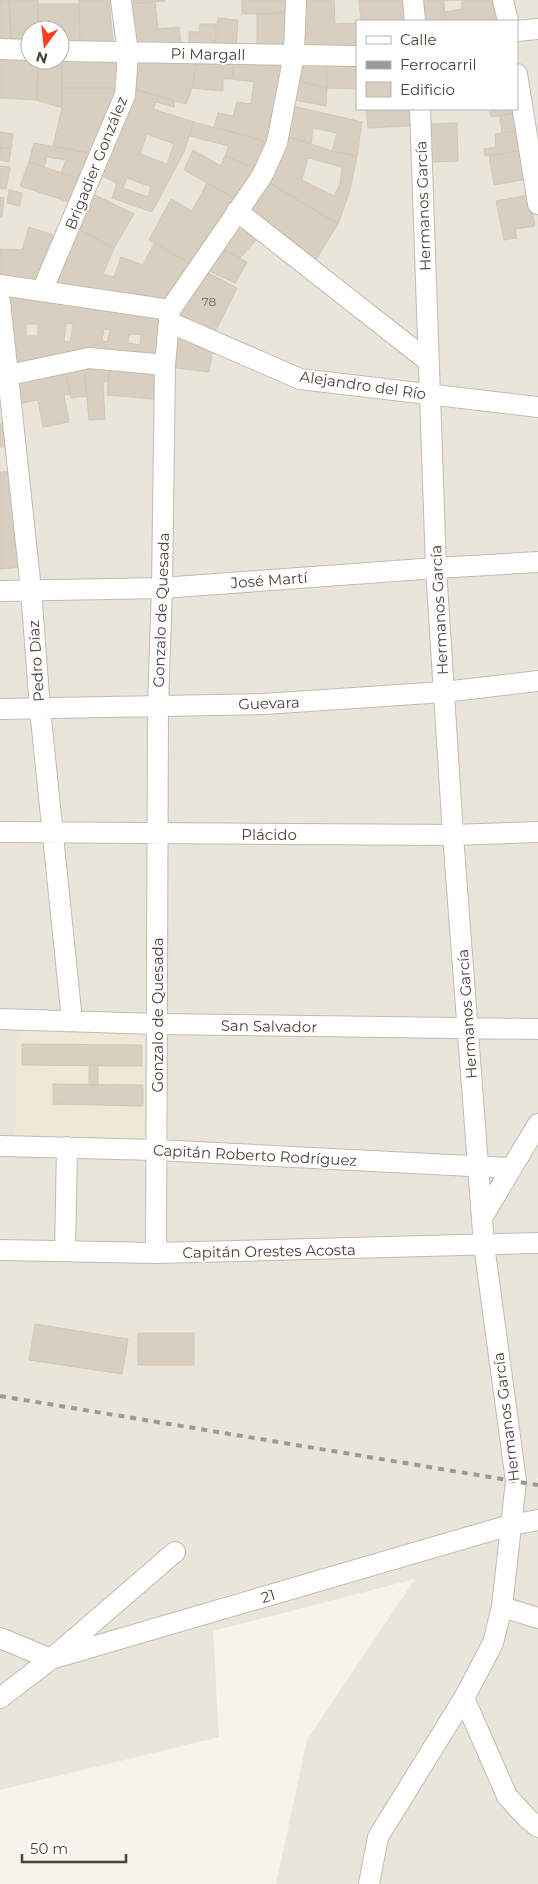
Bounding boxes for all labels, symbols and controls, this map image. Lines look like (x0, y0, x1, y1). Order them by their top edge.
north arrow (20, 20, 70, 70)
legend (356, 20, 518, 110)
text: Calle (400, 30, 437, 49)
street label: Pi Margall (170, 44, 246, 64)
text: N (34, 47, 49, 68)
text: Ferrocarril (400, 55, 477, 74)
text: Edificio (400, 80, 455, 99)
street label: Brigadier González (61, 93, 132, 232)
street label: Hermanos García (411, 141, 435, 271)
house number: 78 (202, 294, 217, 309)
street label: Alejandro del Río (298, 367, 428, 403)
street label: Gonzalo de Quesada (149, 532, 173, 688)
street label: Hermanos García (426, 544, 452, 676)
street label: José Martí (229, 568, 309, 592)
street label: Pedro Díaz (24, 619, 48, 703)
street label: Guevara (238, 692, 300, 714)
street label: Plácido (241, 825, 297, 844)
street label: Gonzalo de Quesada (148, 937, 167, 1093)
street label: Hermanos García (453, 948, 481, 1080)
street label: San Salvador (221, 1016, 317, 1036)
street label: Capitán Roberto Rodríguez (152, 1140, 358, 1170)
street label: Capitán Orestes Acosta (182, 1240, 356, 1262)
street label: Hermanos García (489, 1351, 523, 1483)
street label: 21 (259, 1585, 277, 1607)
scale bar (22, 1832, 126, 1864)
text: 50 m (30, 1839, 68, 1858)

